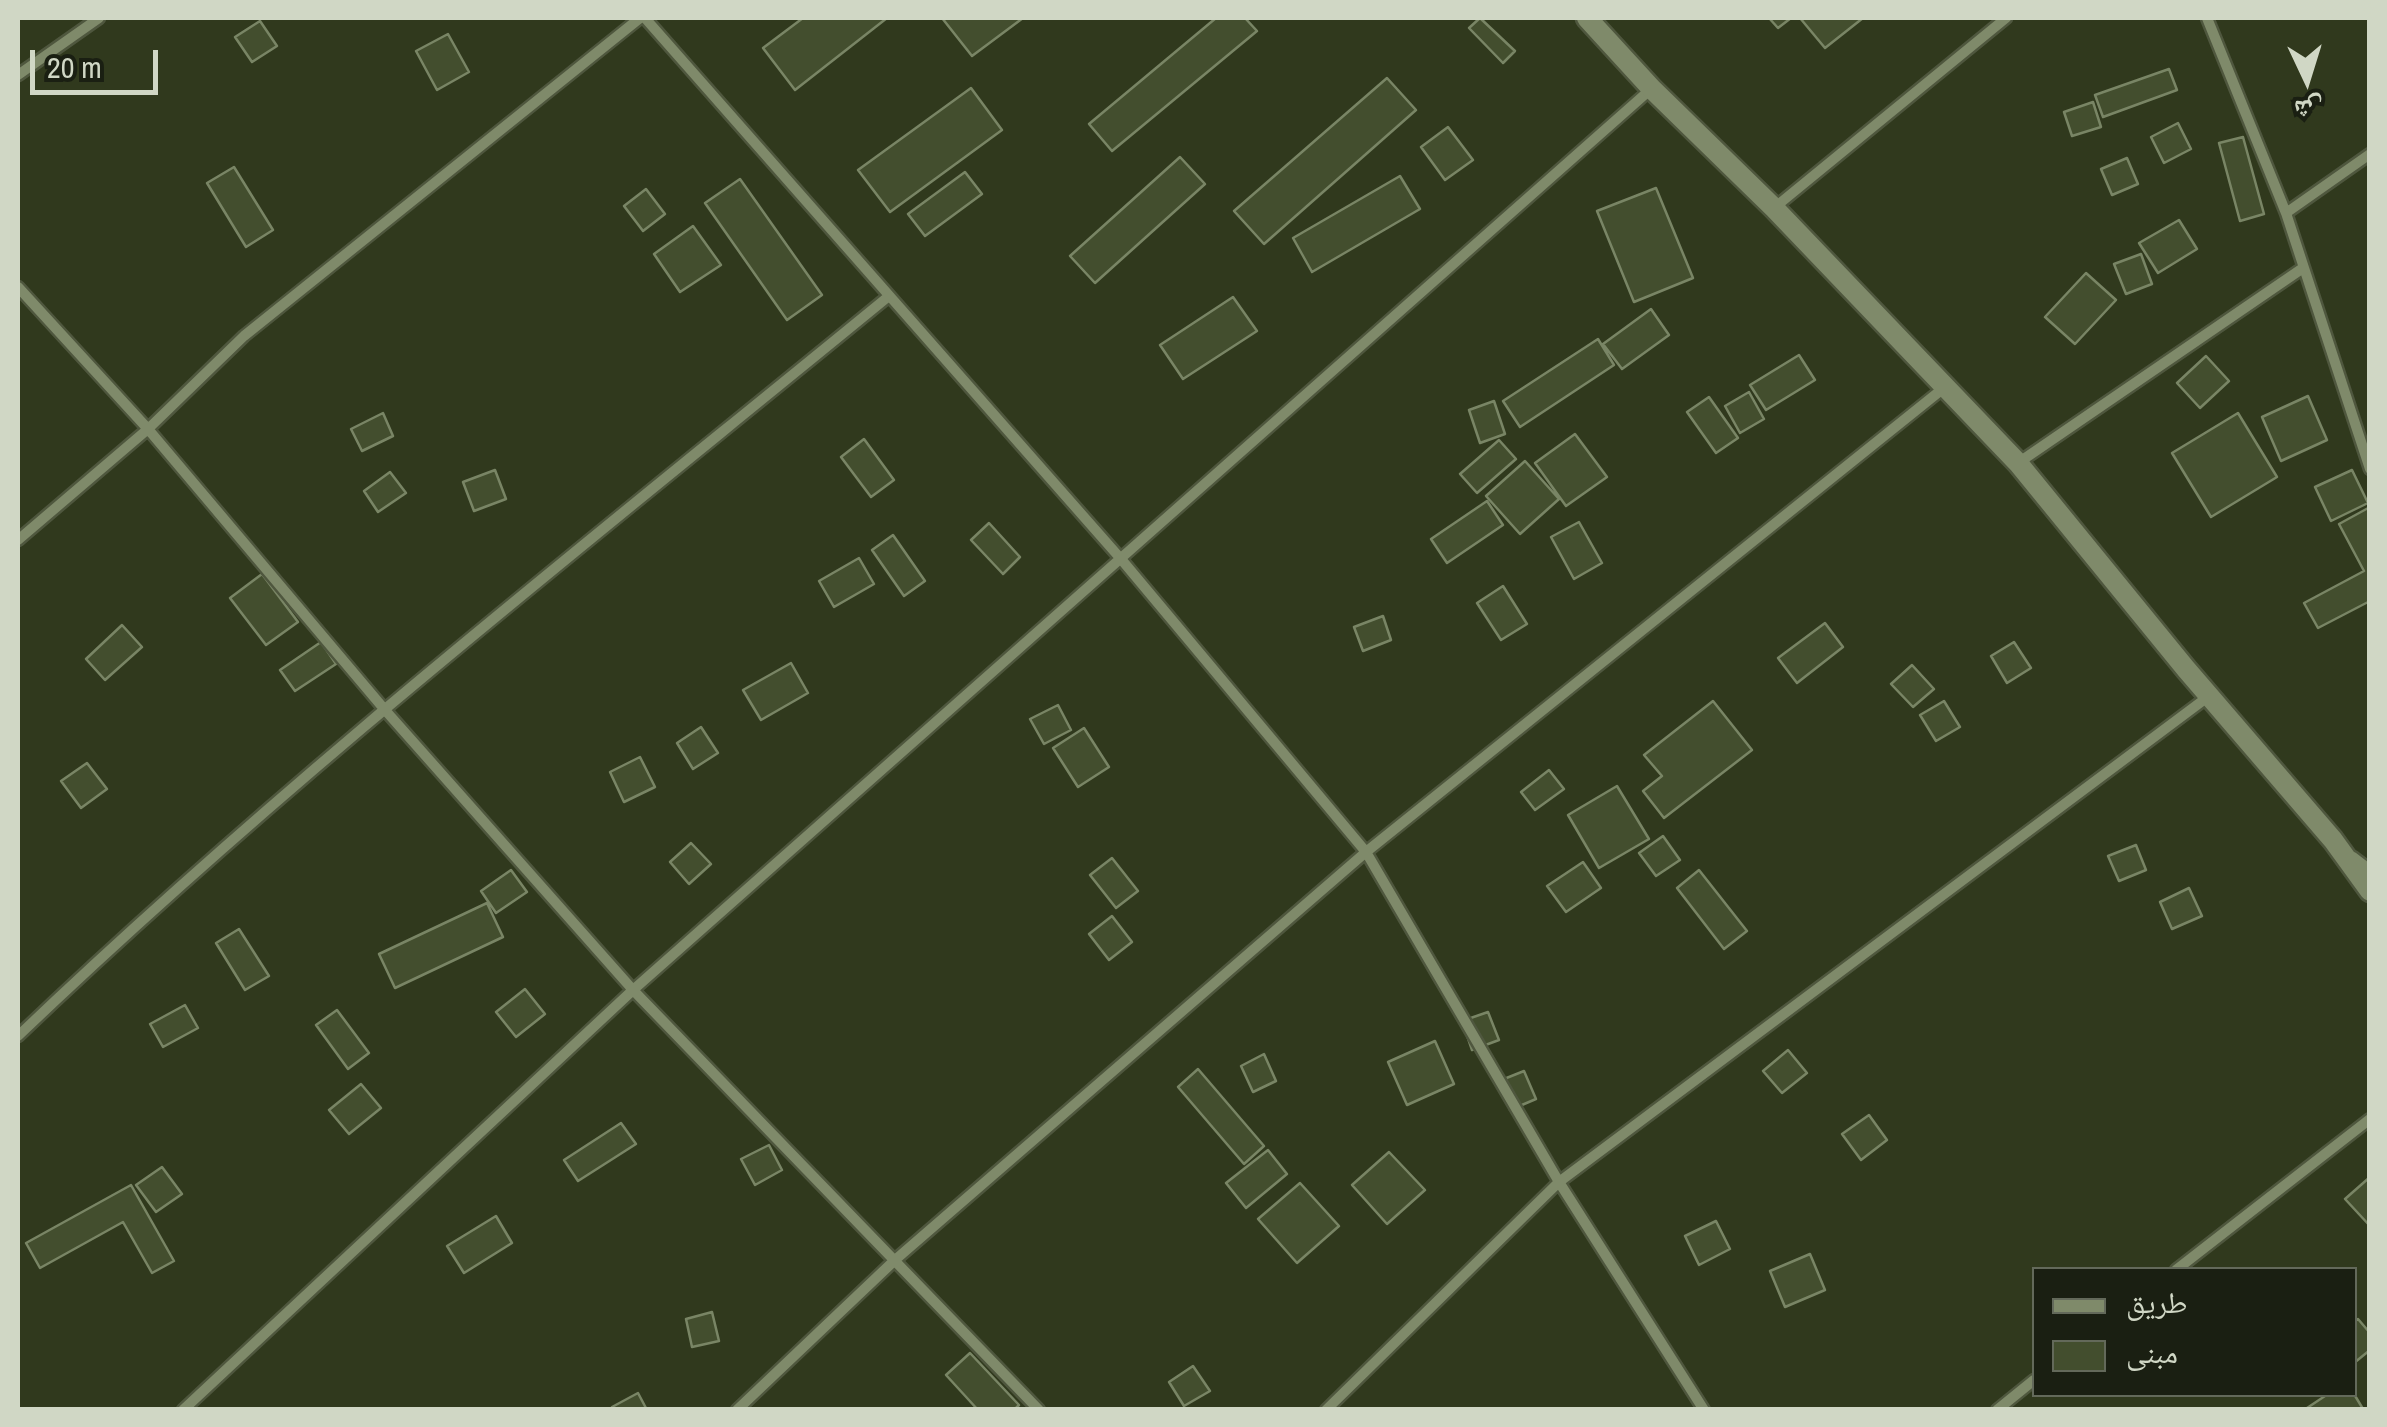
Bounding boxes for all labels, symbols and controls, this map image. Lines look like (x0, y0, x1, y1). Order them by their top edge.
scale bar (35, 30, 162, 92)
north arrow (2257, 30, 2357, 130)
text: 20 m (47, 47, 102, 87)
text: ش (2293, 90, 2325, 130)
legend (2032, 1267, 2357, 1397)
text: طريق (2126, 1282, 2187, 1322)
text: مبنى (2126, 1332, 2178, 1372)

